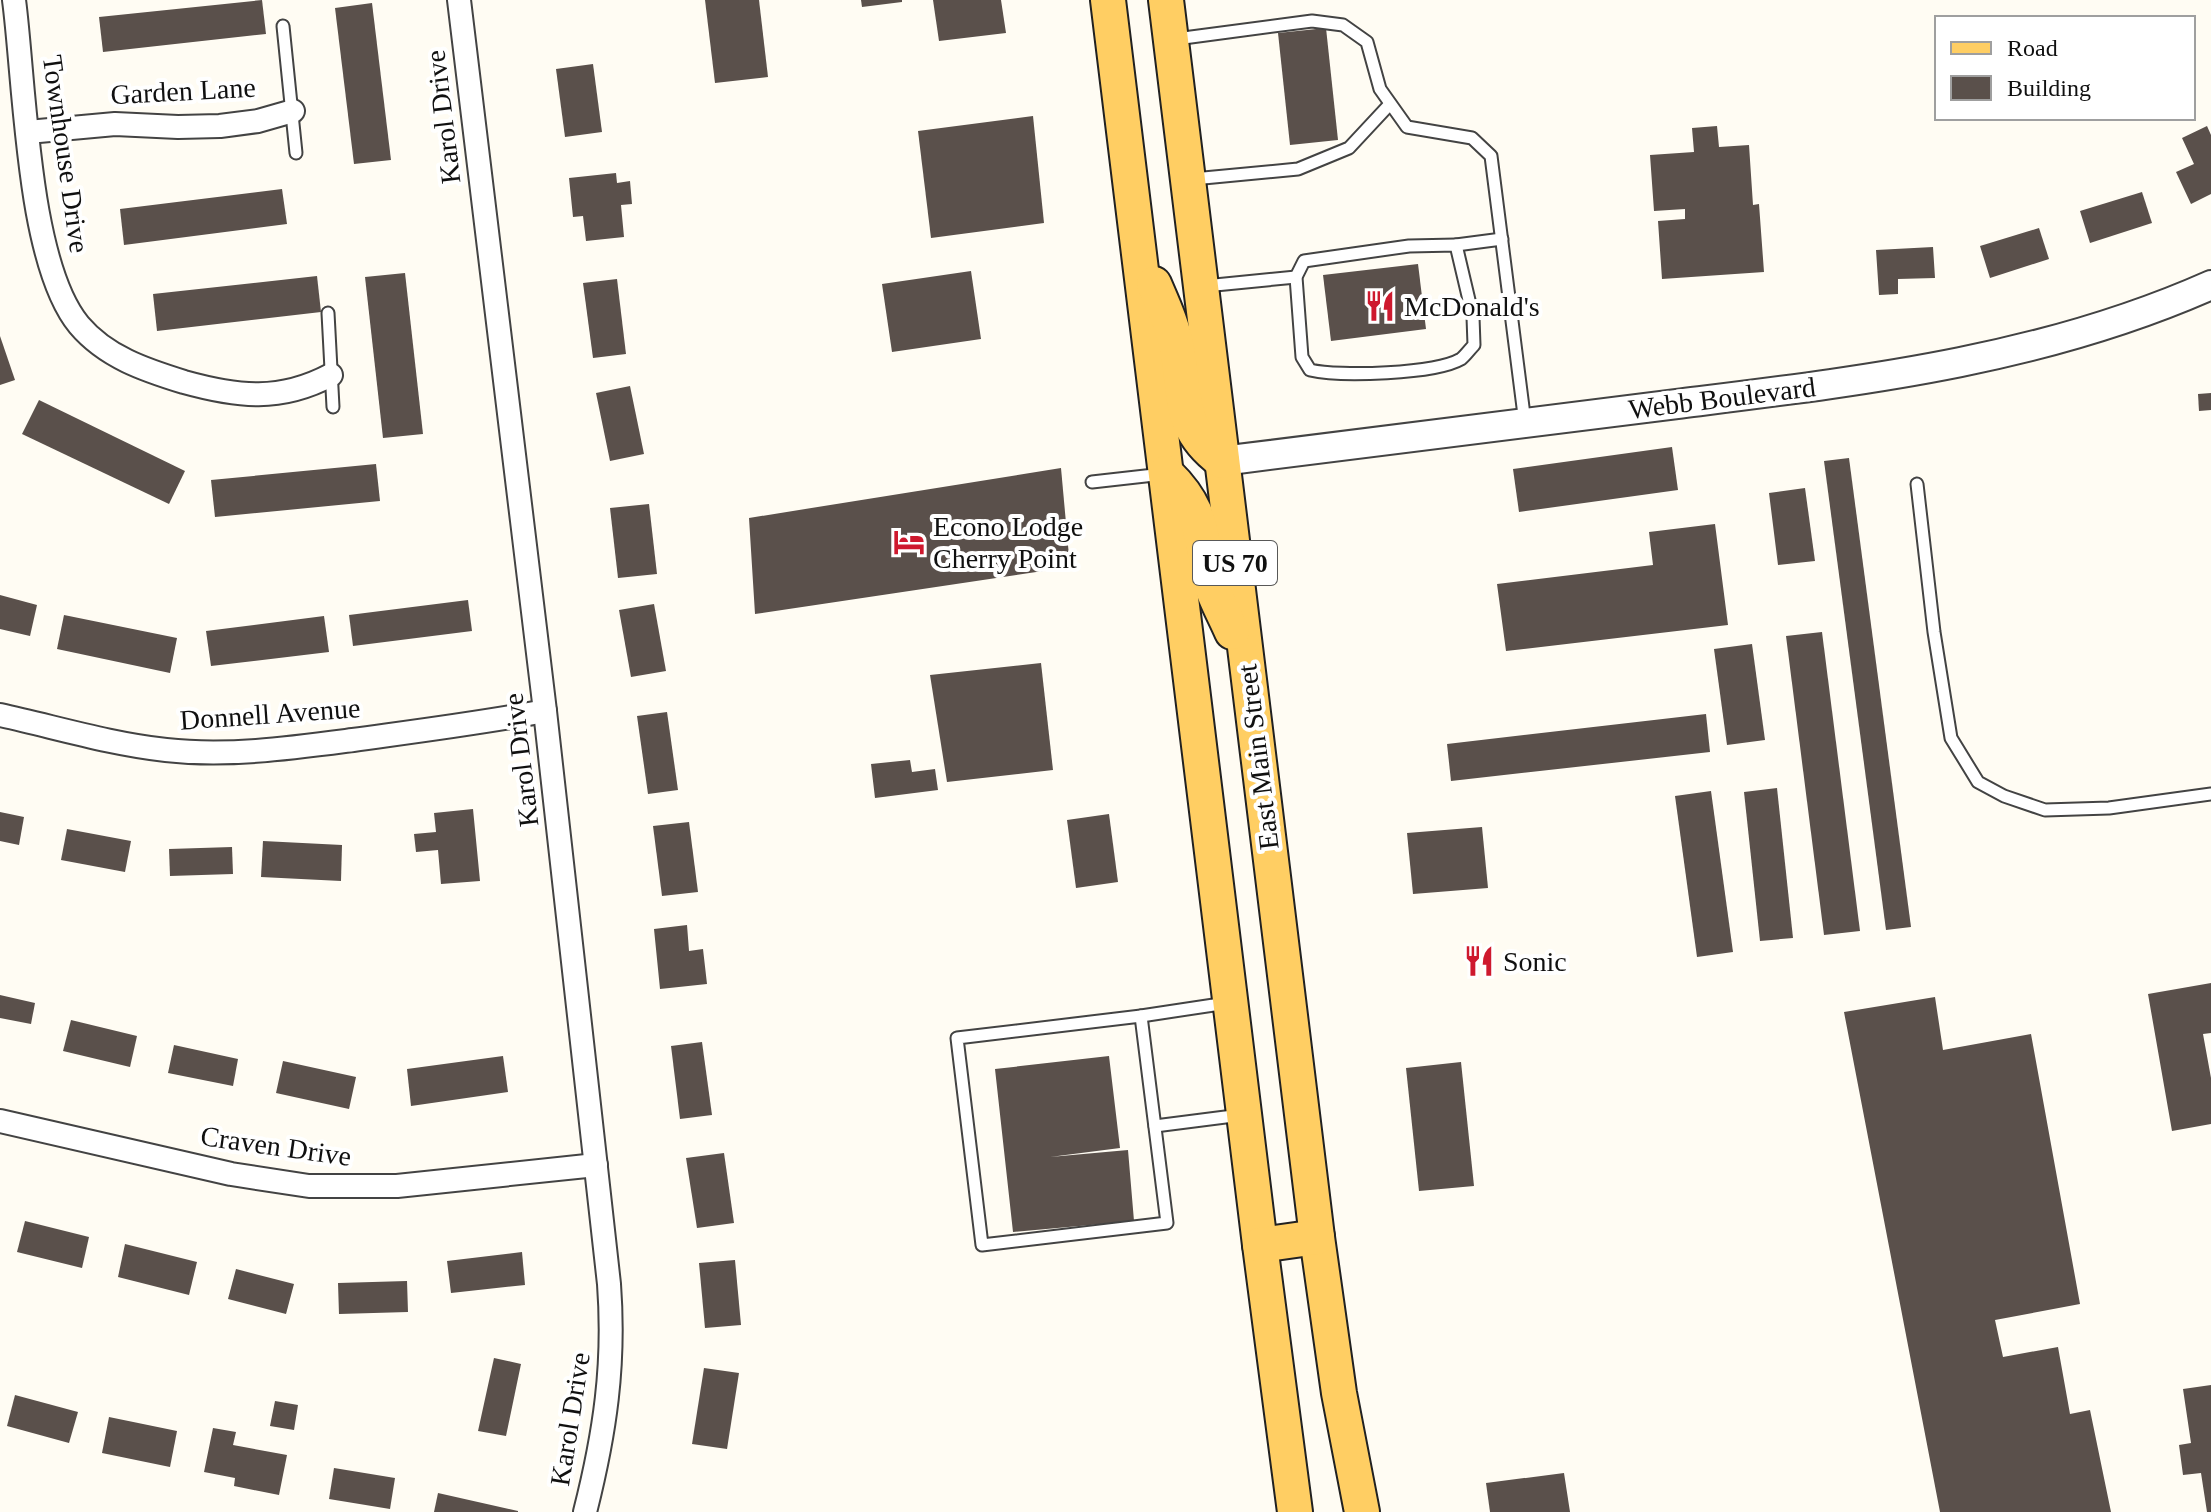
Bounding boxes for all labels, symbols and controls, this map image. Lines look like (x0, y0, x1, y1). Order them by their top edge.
legend (1935, 16, 2195, 120)
text: Road (2007, 35, 2058, 61)
street label: Karol Drive (419, 48, 467, 186)
street label: Townhouse Drive (37, 53, 95, 255)
street label: Garden Lane (110, 72, 256, 110)
text: Building (2007, 75, 2091, 101)
restaurant icon: McDonald's (1363, 289, 1397, 323)
place label: McDonald's (1404, 291, 1540, 322)
street label: Webb Boulevard (1627, 371, 1817, 425)
place label: Econo Lodge Cherry Point (933, 511, 1083, 574)
hotel icon: Econo Lodge Cherry Point (892, 525, 926, 559)
road number: US 70 (1193, 541, 1277, 585)
street label: East Main Street (1231, 662, 1285, 852)
street label: Karol Drive (497, 691, 545, 829)
street label: Donnell Avenue (179, 692, 361, 736)
restaurant icon: Sonic (1462, 944, 1496, 978)
place label: Sonic (1503, 946, 1567, 977)
street label: Craven Drive (199, 1120, 353, 1172)
street label: Karol Drive (544, 1350, 596, 1488)

